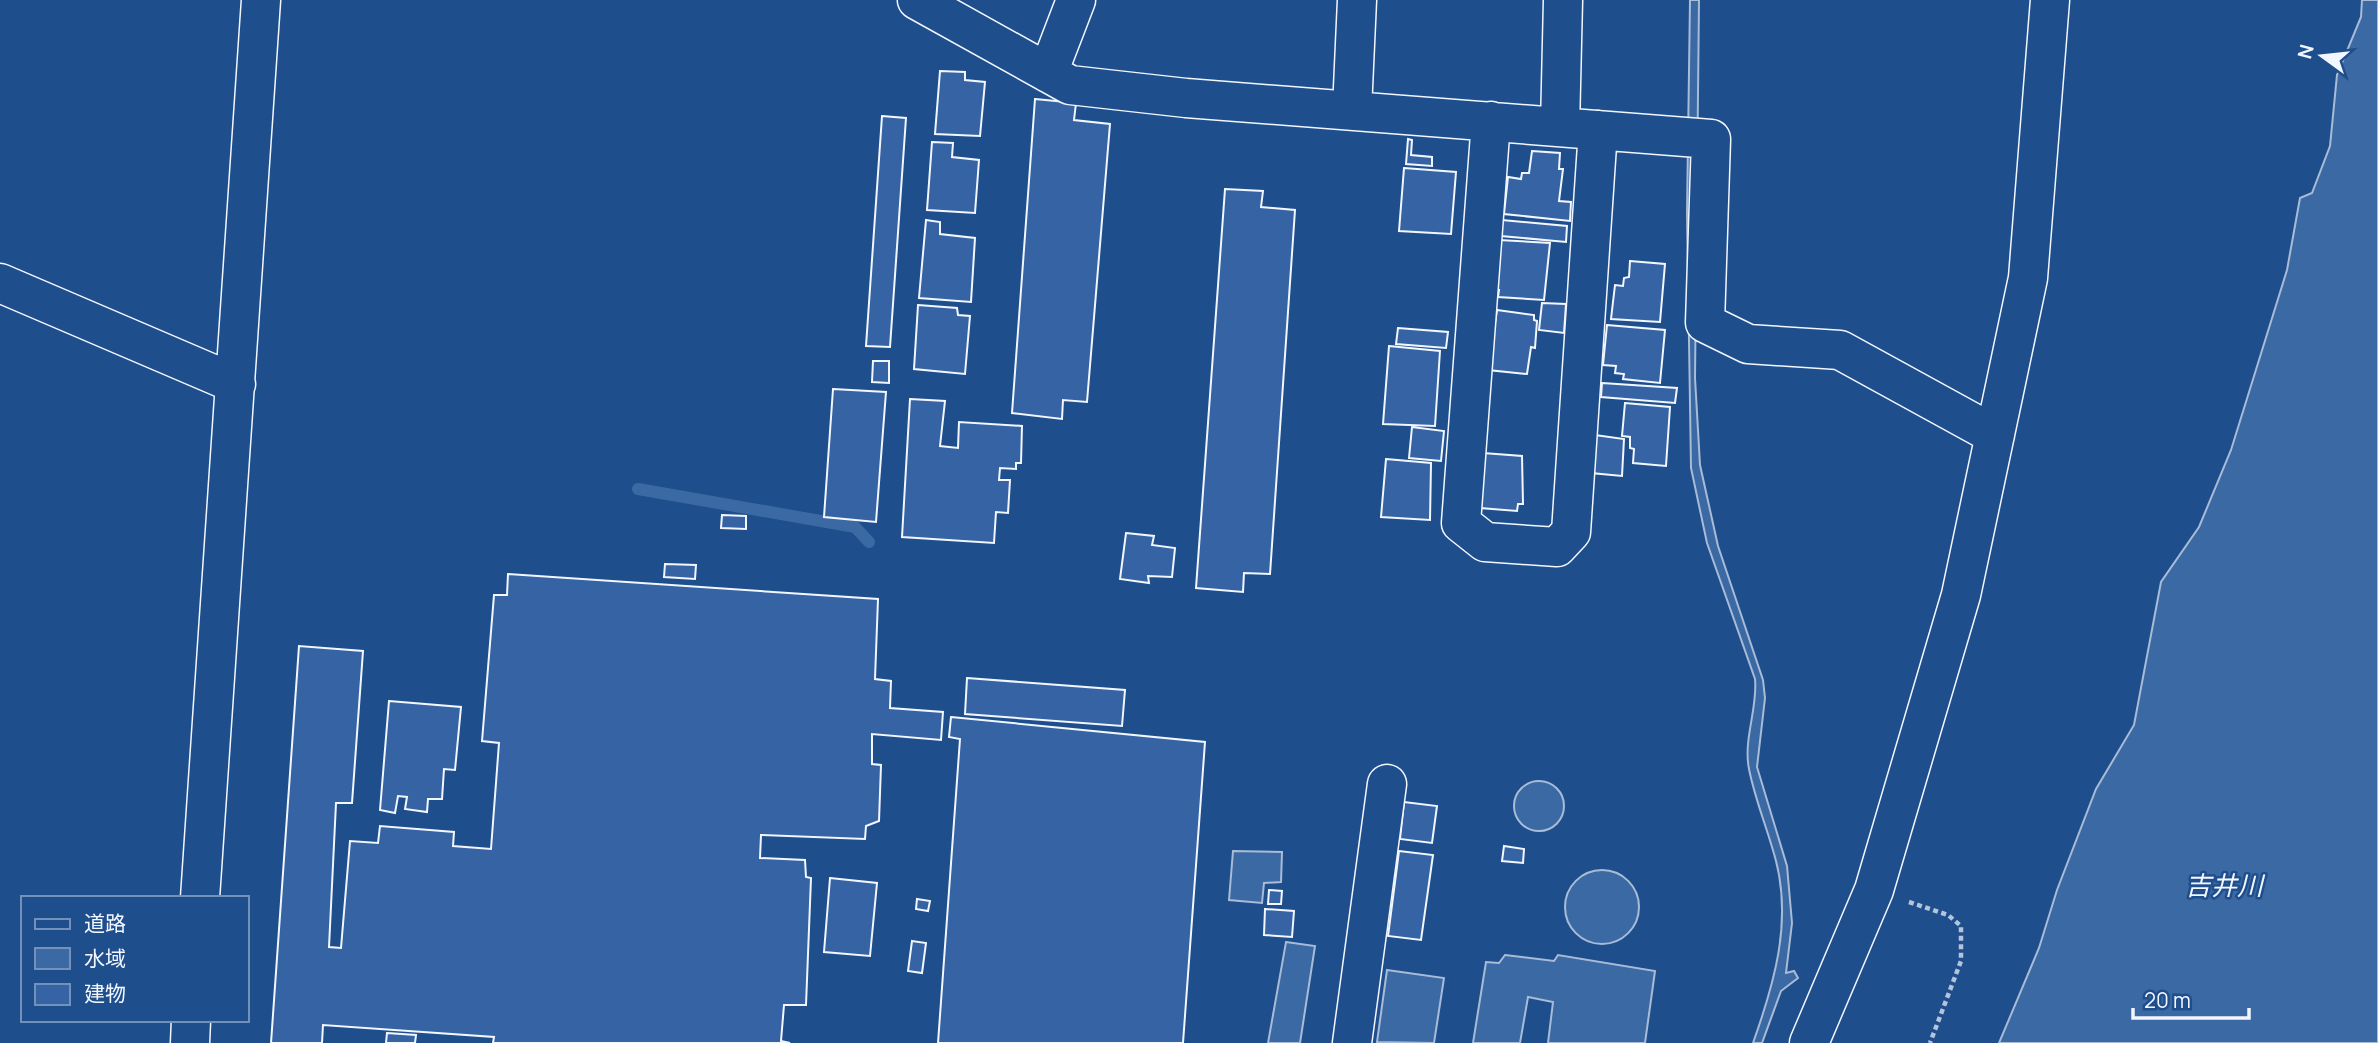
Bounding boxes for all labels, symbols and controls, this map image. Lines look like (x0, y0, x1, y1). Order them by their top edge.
north arrow (2287, 21, 2357, 91)
text: N (2291, 42, 2320, 62)
water label: 吉井川 (2185, 867, 2266, 903)
legend (21, 896, 248, 1022)
text: 道路 (84, 909, 126, 937)
text: 水域 (84, 944, 126, 972)
scale bar (2133, 976, 2248, 1020)
text: 建物 (84, 979, 126, 1007)
text: 20 m (2144, 986, 2191, 1014)

